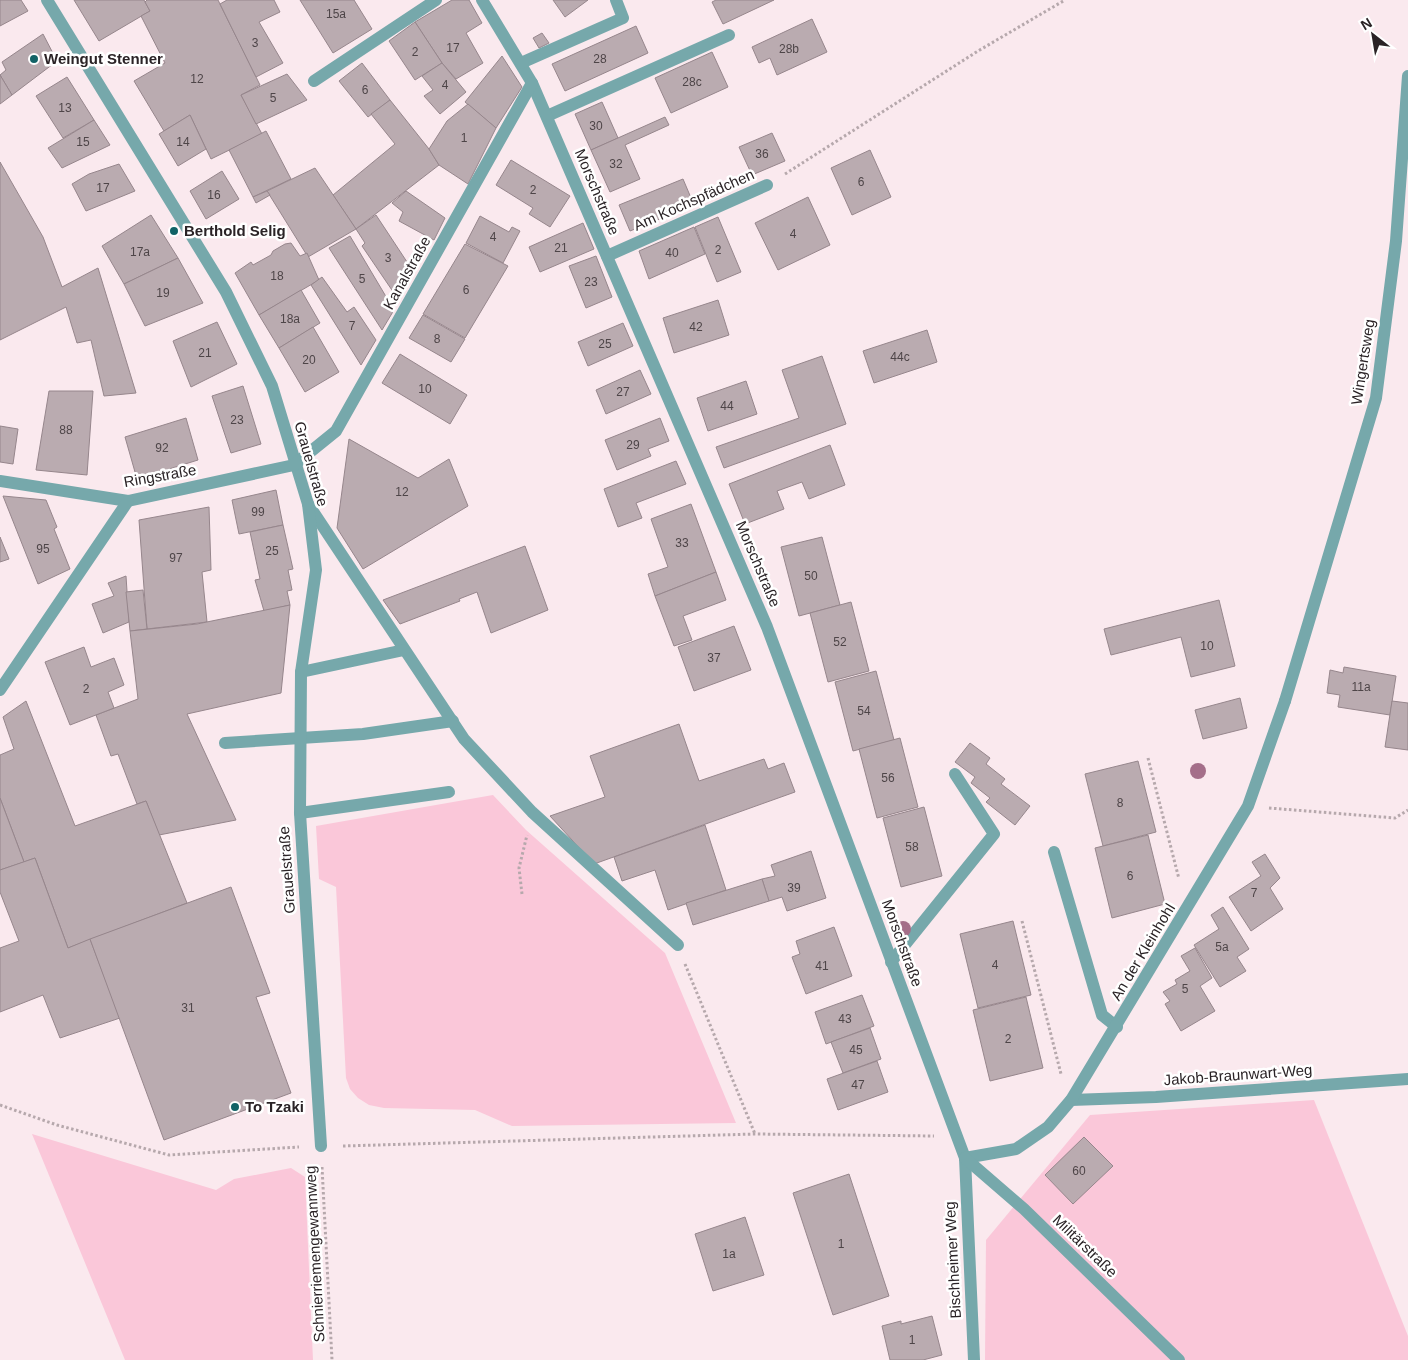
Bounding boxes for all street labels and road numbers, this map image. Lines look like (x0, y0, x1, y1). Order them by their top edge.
street label: Morschstraße (572, 146, 623, 237)
street label: Am Kochspfädchen (631, 165, 757, 234)
street label: Kanalstraße (380, 233, 434, 312)
street label: Wingertsweg (1347, 318, 1378, 406)
street label: Grauelstraße (291, 419, 332, 508)
street label: Ringstraße (122, 461, 198, 490)
street label: Morschstraße (733, 518, 784, 609)
street label: Grauelstraße (275, 826, 298, 914)
street label: Morschstraße (879, 897, 926, 989)
street label: An der Kleinhohl (1107, 900, 1178, 1003)
street label: Jakob-Braunwart-Weg (1163, 1061, 1313, 1088)
street label: Schnierriemengewannweg (301, 1165, 328, 1343)
street label: Bischheimer Weg (941, 1201, 964, 1319)
street label: Militärstraße (1050, 1211, 1121, 1280)

